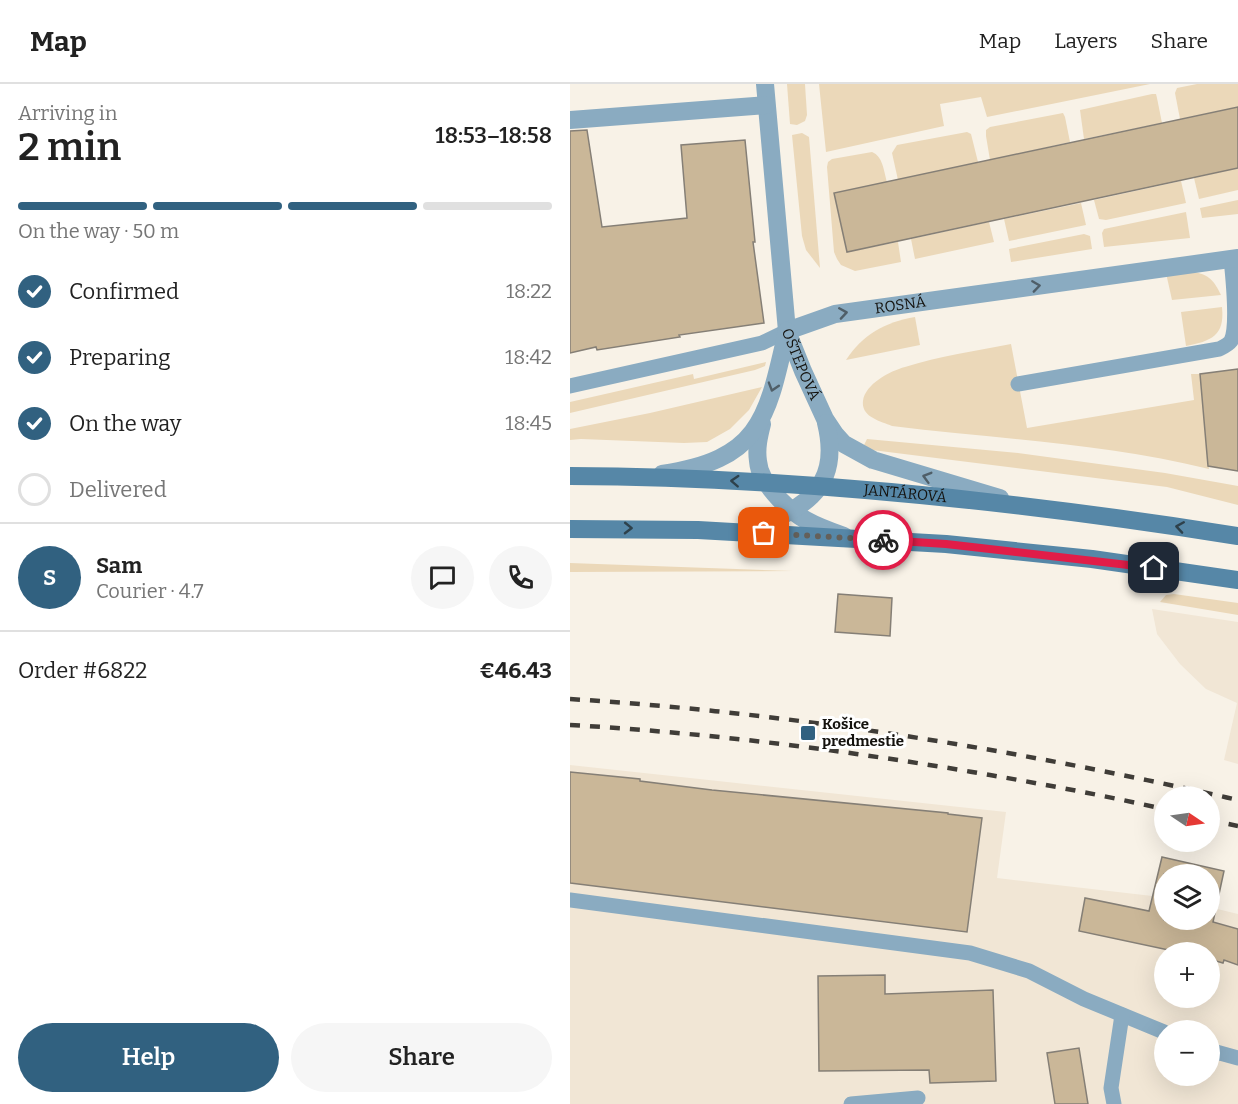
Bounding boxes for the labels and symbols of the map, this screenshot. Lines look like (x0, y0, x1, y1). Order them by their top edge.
one-way arrow (1031, 281, 1041, 293)
street label: ROSNÁ (874, 292, 928, 317)
one-way arrow (838, 307, 848, 320)
street label: OŠTEPOVÁ (778, 326, 824, 403)
one-way arrow (768, 381, 780, 392)
one-way arrow (922, 472, 933, 484)
one-way arrow (731, 475, 740, 488)
street label: JANTÁROVÁ (862, 481, 948, 506)
pin (738, 507, 789, 558)
courier (853, 510, 913, 570)
one-way arrow (1176, 521, 1185, 533)
one-way arrow (624, 522, 633, 535)
pin (1128, 542, 1179, 593)
place label: Košice predmestie (822, 715, 904, 750)
marker: Košice predmestie (799, 724, 817, 742)
north arrow (1154, 786, 1220, 852)

